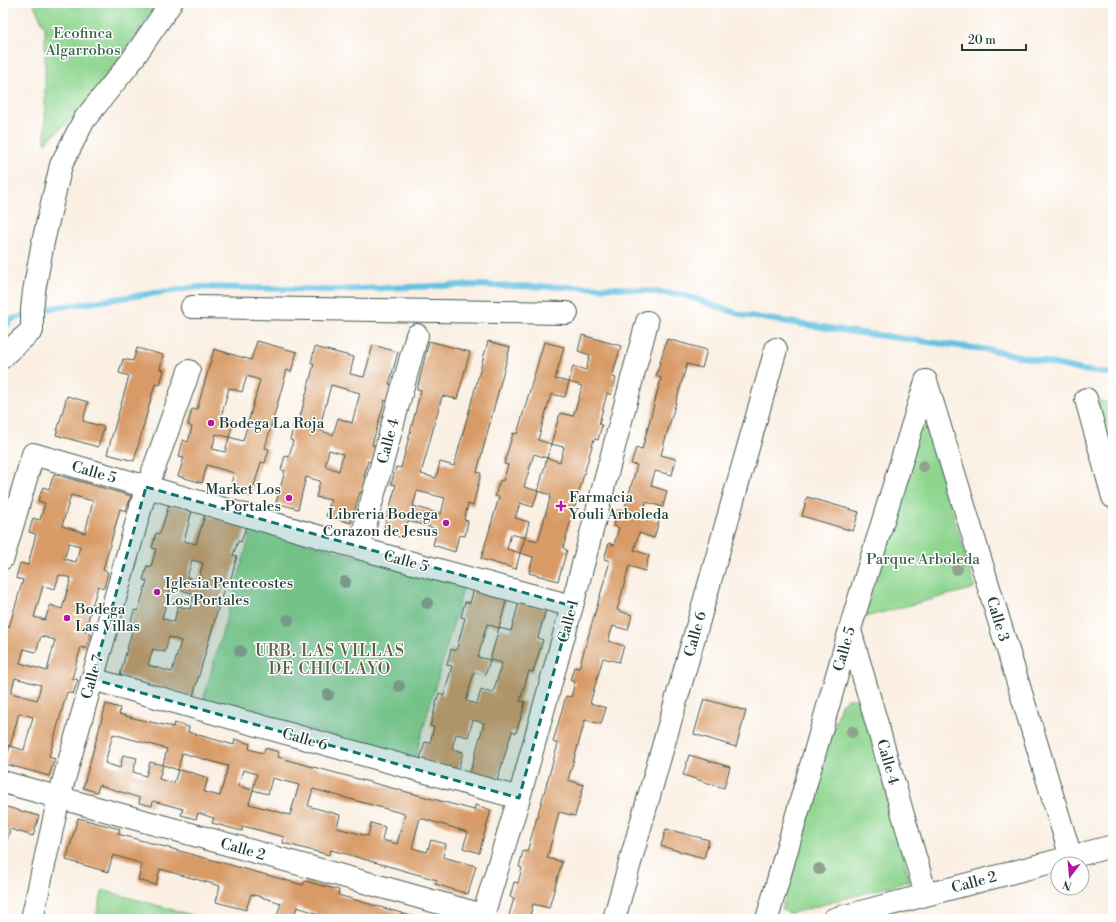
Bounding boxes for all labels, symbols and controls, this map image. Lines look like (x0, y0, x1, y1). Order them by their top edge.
park label: Ecofinca Algarrobos (44, 24, 121, 60)
scale bar (962, 26, 1026, 52)
text: 20 m (968, 33, 996, 48)
place label: Bodega La Roja (218, 414, 325, 433)
street label: Calle 4 (373, 416, 404, 466)
marker: Bodega La Roja (206, 418, 216, 428)
street label: Calle 5 (69, 457, 118, 488)
place label: Market Los Portales (205, 480, 281, 516)
place label: Farmacia Youli Arboleda (568, 488, 669, 524)
marker: Market Los Portales (284, 493, 294, 503)
marker: Farmacia Youli Arboleda (556, 501, 566, 511)
place label: Libreria Bodega Corazon de Jesus (323, 505, 438, 541)
marker: Libreria Bodega Corazon de Jesus (441, 518, 451, 528)
street label: Calle 5 (381, 546, 430, 577)
park label: Parque Arboleda (866, 550, 980, 569)
place label: Iglesia Pentecostes Los Portales (165, 574, 293, 610)
marker: Iglesia Pentecostes Los Portales (152, 587, 162, 597)
street label: Calle 3 (982, 595, 1013, 644)
street label: Calle 1 (554, 597, 583, 645)
place label: Bodega Las Villas (74, 600, 140, 636)
street label: Calle 6 (680, 609, 711, 659)
marker: Bodega Las Villas (62, 613, 72, 623)
street label: Calle 5 (829, 625, 860, 674)
district label: URB. LAS VILLAS DE CHICLAYO (255, 641, 405, 679)
street label: Calle 7 (77, 652, 108, 701)
street label: Calle 6 (280, 724, 330, 755)
street label: Calle 4 (872, 737, 903, 787)
street label: Calle 2 (218, 834, 268, 865)
north arrow (1050, 856, 1090, 896)
street label: Calle 2 (949, 867, 999, 898)
text: N (1061, 877, 1074, 893)

